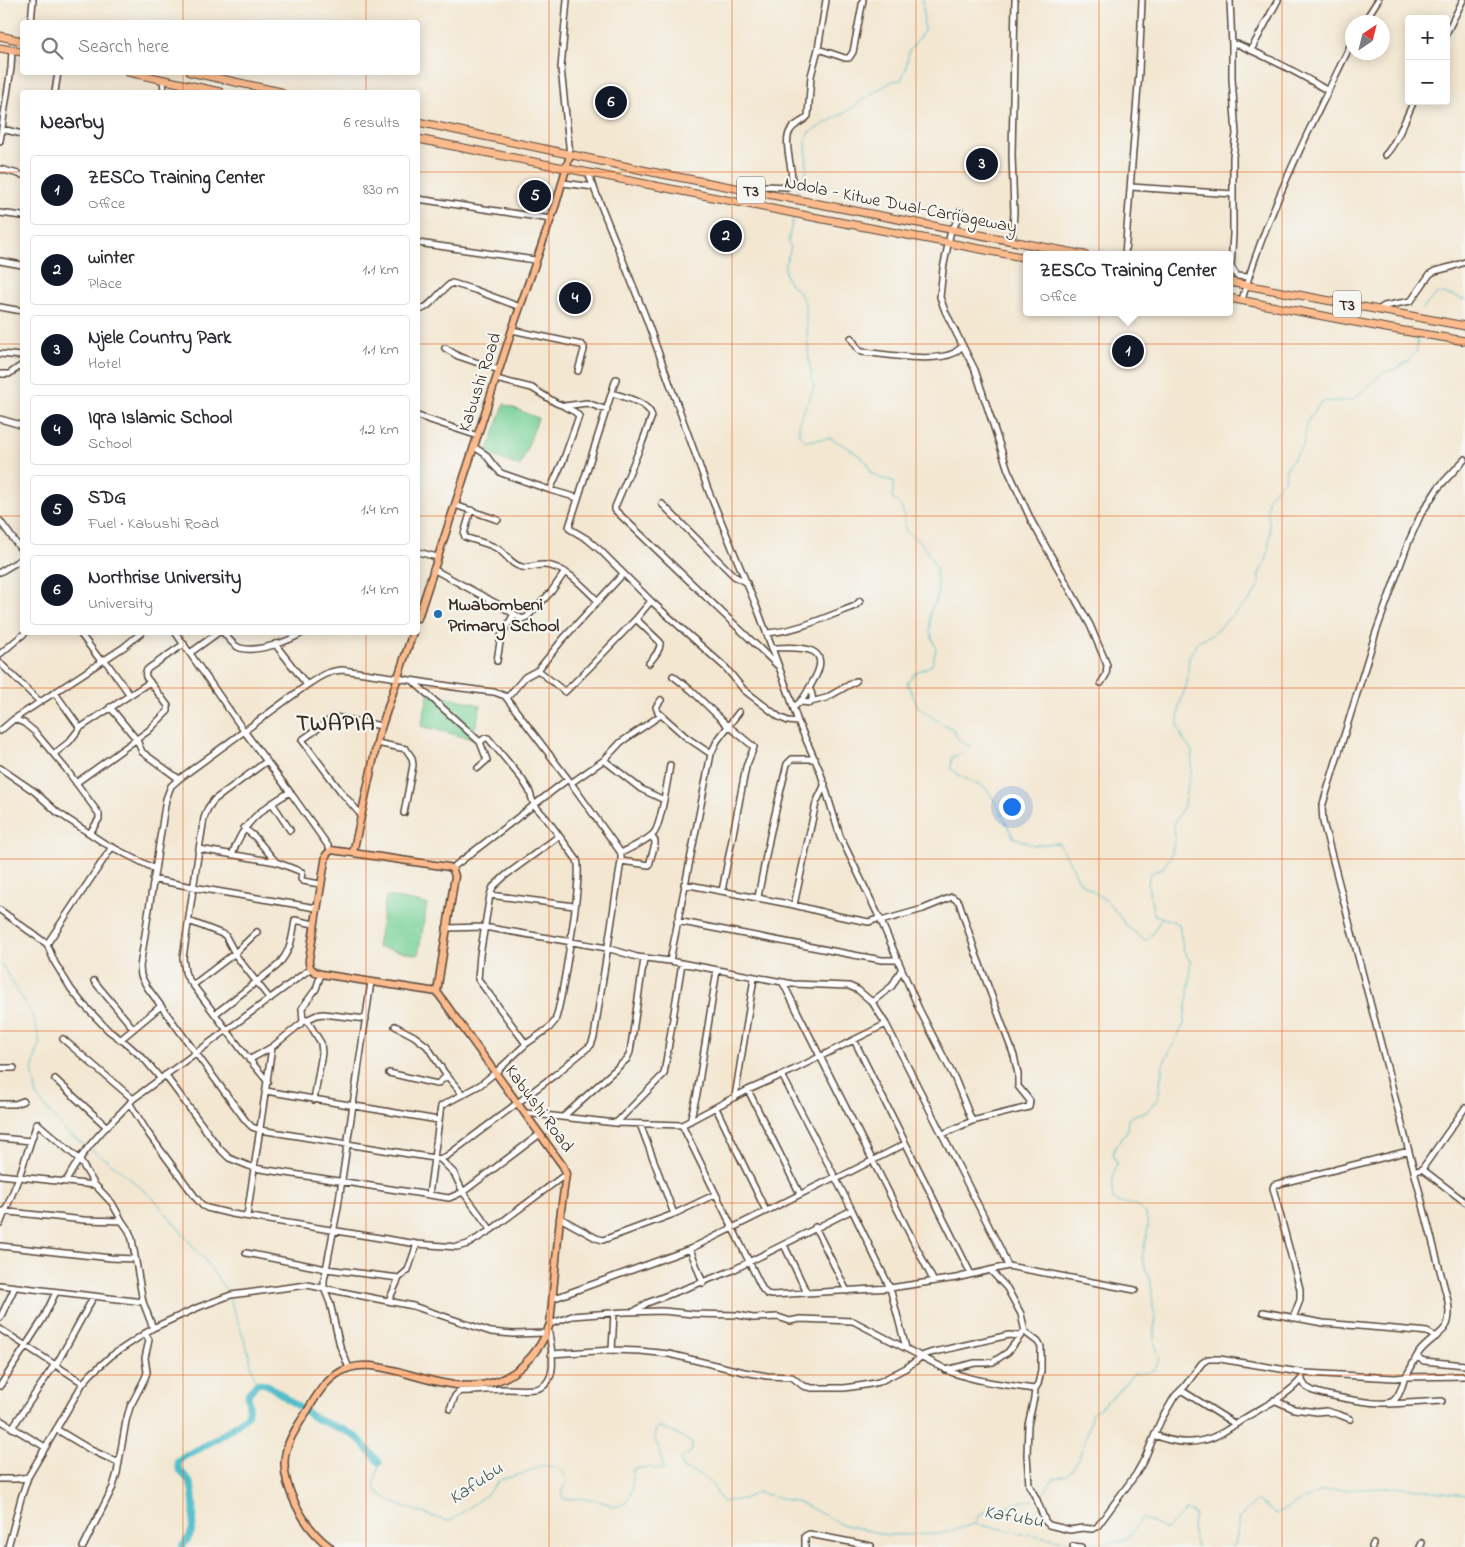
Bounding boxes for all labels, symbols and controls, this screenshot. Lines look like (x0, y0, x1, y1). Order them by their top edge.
north arrow (1345, 15, 1390, 60)
map controls (1405, 15, 1450, 105)
button: + (1405, 15, 1450, 60)
search box (20, 20, 420, 75)
icon: search (38, 34, 66, 62)
text: Search here (78, 34, 169, 61)
button: − (1405, 60, 1450, 105)
pin: 6 (595, 83, 627, 121)
text: Nearby (40, 108, 104, 138)
text: 6 results (343, 111, 400, 135)
pin: 3 (966, 145, 998, 183)
text: ZESCO Training Center (88, 165, 265, 192)
street label: Ndola - Kitwe Dual-Carriageway (782, 171, 1019, 242)
road number: T3 (737, 176, 765, 204)
pin: 5 (519, 177, 551, 215)
text: 1 (54, 178, 60, 202)
text: 830 m (363, 178, 399, 202)
text: Office (88, 192, 125, 216)
pin: 2 (710, 217, 742, 255)
text: winter (88, 245, 134, 272)
popup (1023, 251, 1233, 316)
text: 2 (53, 258, 61, 282)
text: 1.1 km (362, 258, 399, 282)
text: ZESCO Training Center (1040, 258, 1216, 285)
text: Place (88, 272, 122, 296)
pin: 4 (559, 279, 591, 317)
text: Office (1040, 285, 1077, 309)
road number: T3 (1333, 290, 1361, 318)
text: Njele Country Park (88, 325, 231, 352)
street label: Kabushi Road (453, 330, 509, 436)
pin: 1 (1112, 332, 1144, 370)
text: 3 (54, 338, 60, 362)
text: 1.1 km (362, 338, 399, 362)
text: Hotel (88, 352, 121, 376)
text: Iqra Islamic School (88, 405, 232, 432)
text: 4 (54, 418, 60, 442)
text: 1.2 km (359, 418, 399, 442)
text: School (88, 432, 132, 456)
text: SDG (88, 485, 126, 512)
text: 5 (52, 498, 62, 522)
text: 1.4 km (361, 498, 399, 522)
text: Fuel · Kabushi Road (88, 512, 219, 536)
text: Northrise University (88, 565, 241, 592)
text: 6 (53, 578, 61, 602)
text: 1.4 km (361, 578, 399, 602)
text: University (88, 592, 153, 616)
place label: Mwabombeni Primary School (448, 593, 559, 641)
marker: Mwabombeni Primary School (432, 608, 444, 620)
district label: TWAPIA (296, 709, 376, 741)
your location (999, 794, 1025, 820)
street label: Kabushi Road (498, 1060, 579, 1158)
water label: Kafubu (444, 1456, 509, 1512)
water label: Kafubu (982, 1499, 1046, 1536)

